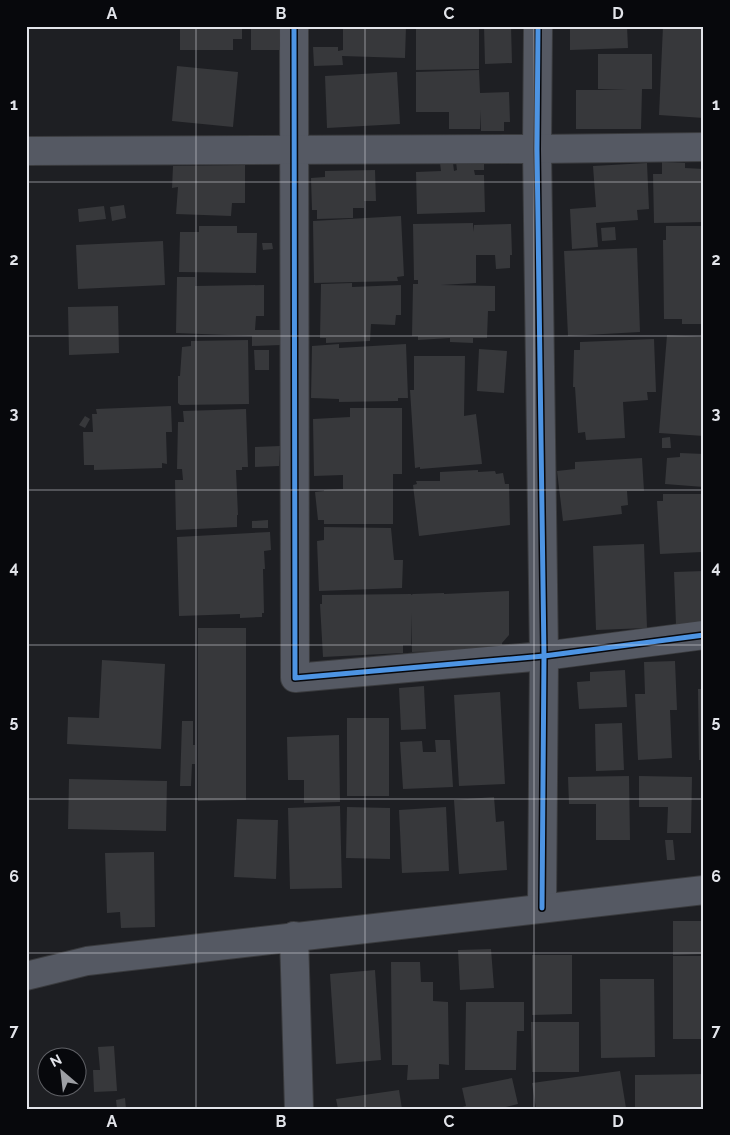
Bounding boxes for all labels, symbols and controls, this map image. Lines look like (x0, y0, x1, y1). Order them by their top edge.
text: A (107, 4, 118, 23)
text: B (276, 4, 287, 23)
text: C (444, 4, 455, 23)
text: D (612, 4, 624, 23)
text: 1 (10, 95, 18, 114)
text: 1 (712, 95, 720, 114)
text: 2 (9, 250, 19, 269)
text: 2 (711, 250, 721, 269)
text: 3 (10, 404, 19, 423)
text: 3 (712, 404, 721, 423)
text: 4 (9, 558, 19, 577)
text: 4 (711, 558, 721, 577)
text: 5 (10, 712, 19, 731)
text: 5 (712, 712, 721, 731)
text: 6 (9, 867, 19, 886)
text: 6 (711, 867, 721, 886)
text: 7 (10, 1021, 19, 1040)
text: 7 (712, 1021, 721, 1040)
north arrow (38, 1048, 88, 1098)
text: N (47, 1051, 64, 1070)
text: A (107, 1112, 118, 1131)
text: B (276, 1112, 287, 1131)
text: C (444, 1112, 455, 1131)
text: D (612, 1112, 624, 1131)

